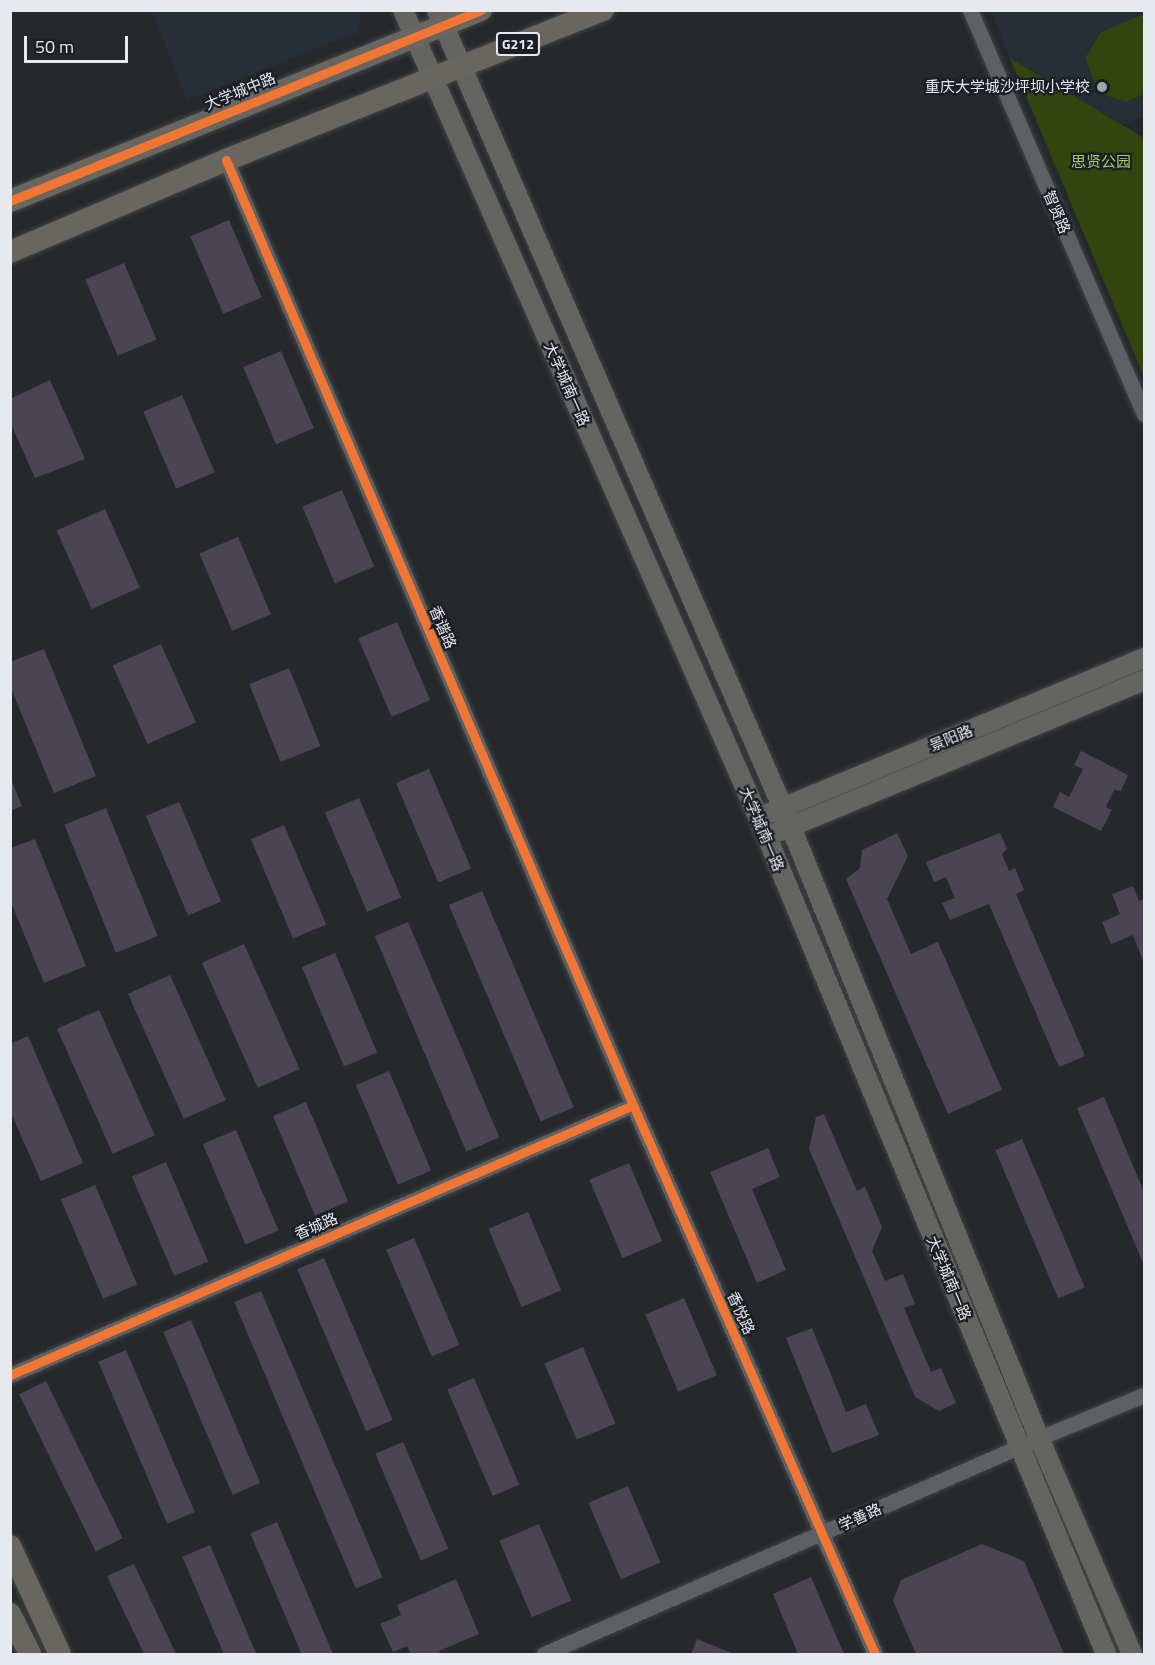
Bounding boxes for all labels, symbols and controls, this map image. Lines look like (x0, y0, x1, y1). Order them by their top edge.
scale bar (27, 24, 130, 62)
text: 50 m (35, 33, 74, 60)
road number: G212 (496, 33, 540, 55)
street label: 大学城中路 (202, 69, 278, 113)
place label: 重庆大学城沙坪坝小学校 (925, 78, 1090, 96)
marker: 重庆大学城沙坪坝小学校 (1095, 80, 1109, 94)
park label: 思贤公园 (1071, 153, 1131, 171)
street label: 智贤路 (1040, 188, 1074, 236)
street label: 大学城南一路 (540, 339, 594, 429)
street label: 香谐路 (426, 603, 460, 651)
street label: 景阳路 (927, 721, 975, 755)
street label: 大学城南一路 (736, 784, 788, 874)
street label: 香城路 (292, 1209, 340, 1243)
street label: 大学城南一路 (923, 1233, 975, 1323)
street label: 香悦路 (724, 1289, 758, 1337)
street label: 学善路 (836, 1500, 884, 1534)

